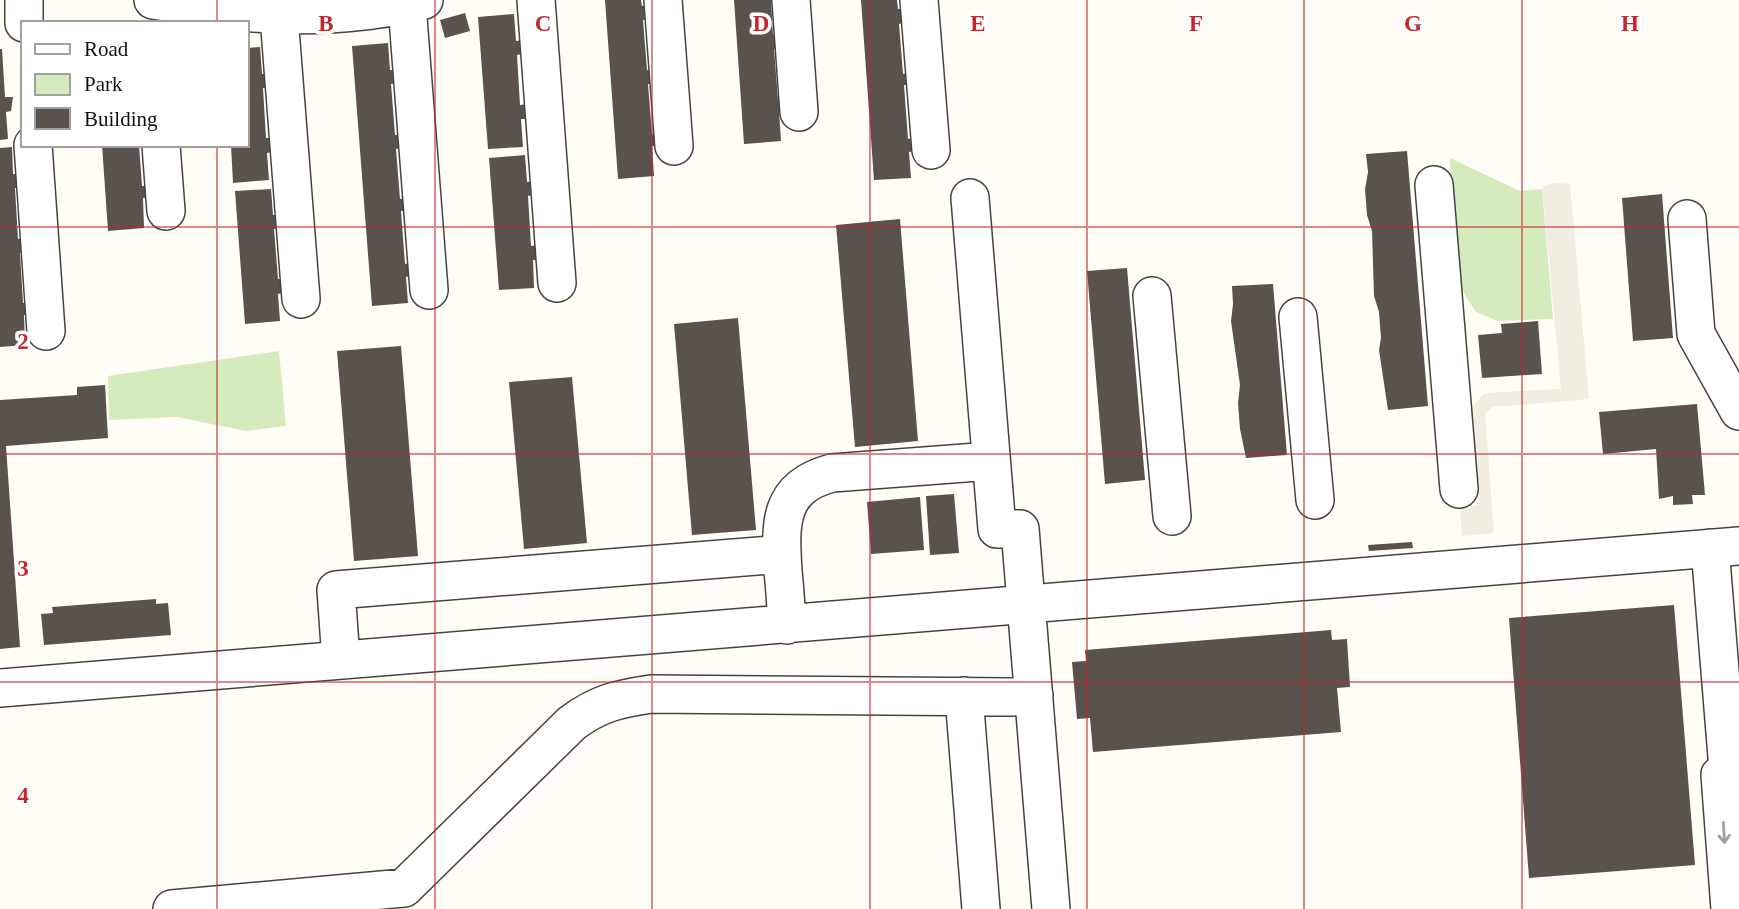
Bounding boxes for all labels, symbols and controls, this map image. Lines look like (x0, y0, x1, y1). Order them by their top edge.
text: B (318, 11, 334, 36)
text: C (535, 11, 551, 36)
text: D (753, 11, 769, 36)
text: E (970, 11, 986, 36)
text: F (1189, 11, 1203, 36)
text: G (1404, 11, 1422, 36)
text: H (1621, 11, 1639, 36)
legend (21, 21, 248, 147)
text: Road (84, 37, 129, 61)
text: Park (84, 72, 123, 96)
text: Building (84, 107, 158, 131)
text: 2 (17, 329, 29, 354)
text: 3 (17, 556, 29, 581)
text: 4 (17, 783, 29, 808)
one-way arrow (1718, 821, 1731, 844)

